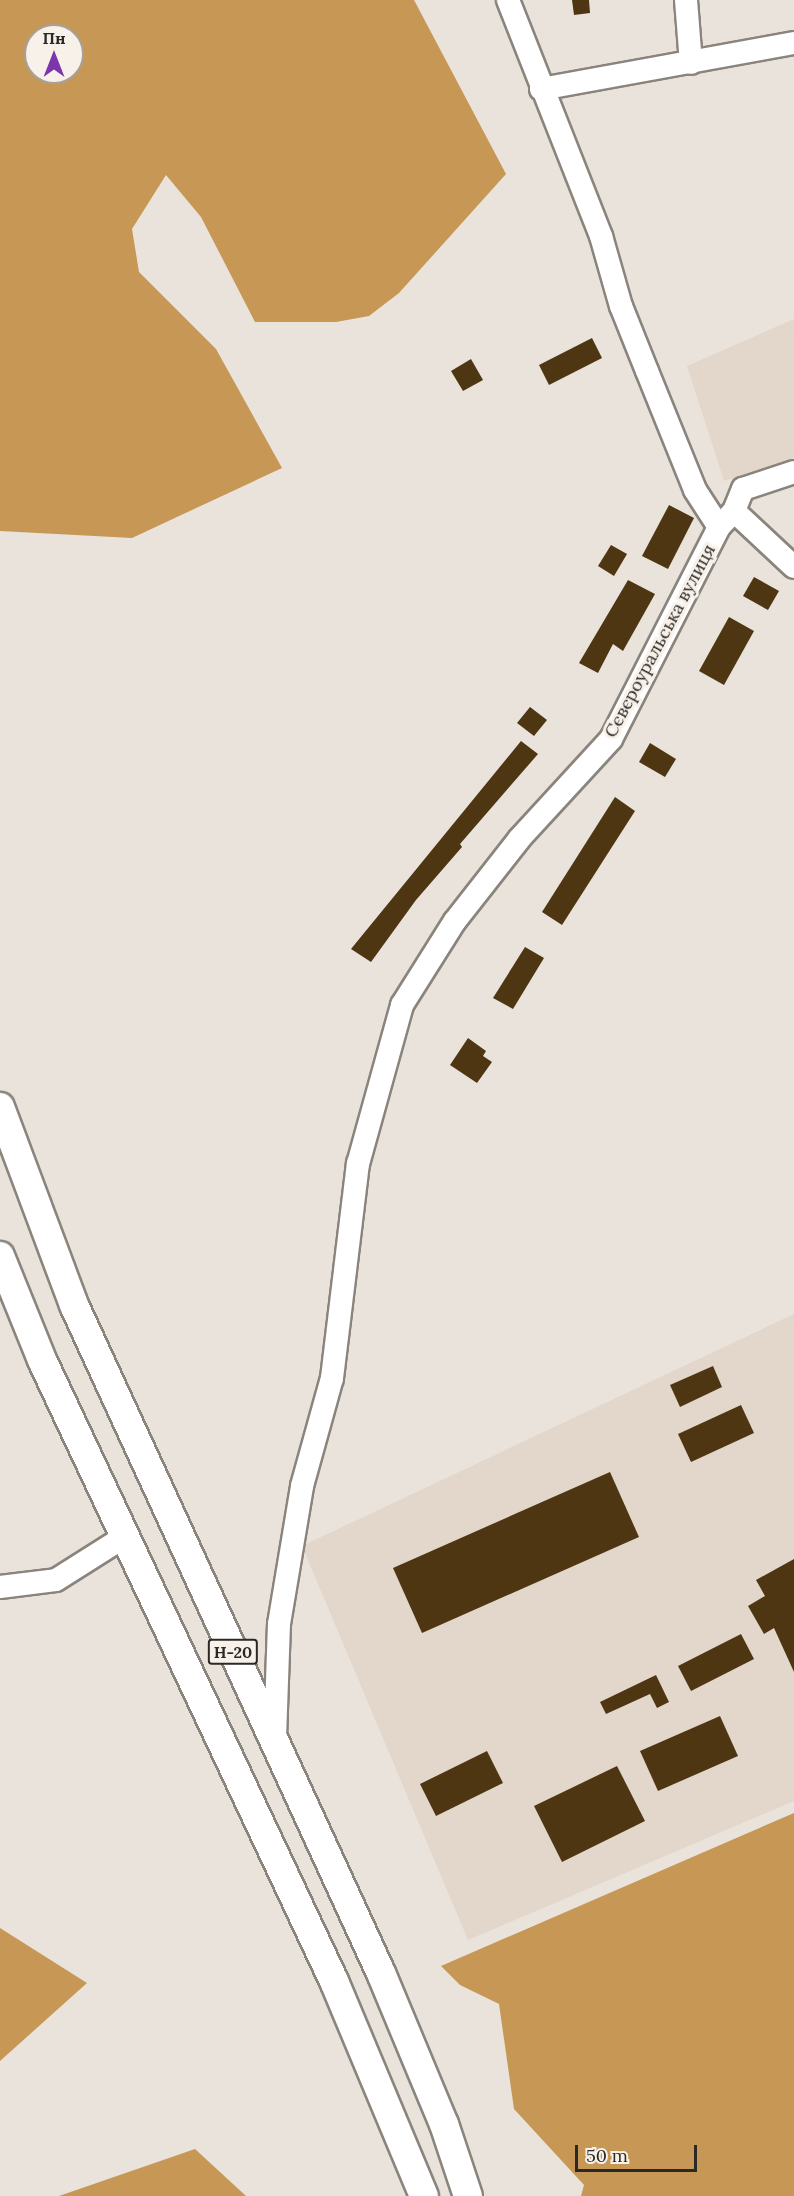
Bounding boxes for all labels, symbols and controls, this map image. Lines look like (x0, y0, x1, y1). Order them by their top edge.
north arrow (24, 24, 84, 84)
text: Пн (42, 28, 66, 48)
street label: Сєвєроуральська вулиця (600, 541, 720, 741)
road number: Н-20 (208, 1639, 258, 1665)
scale bar (578, 2133, 700, 2171)
text: 50 m (586, 2144, 628, 2167)

